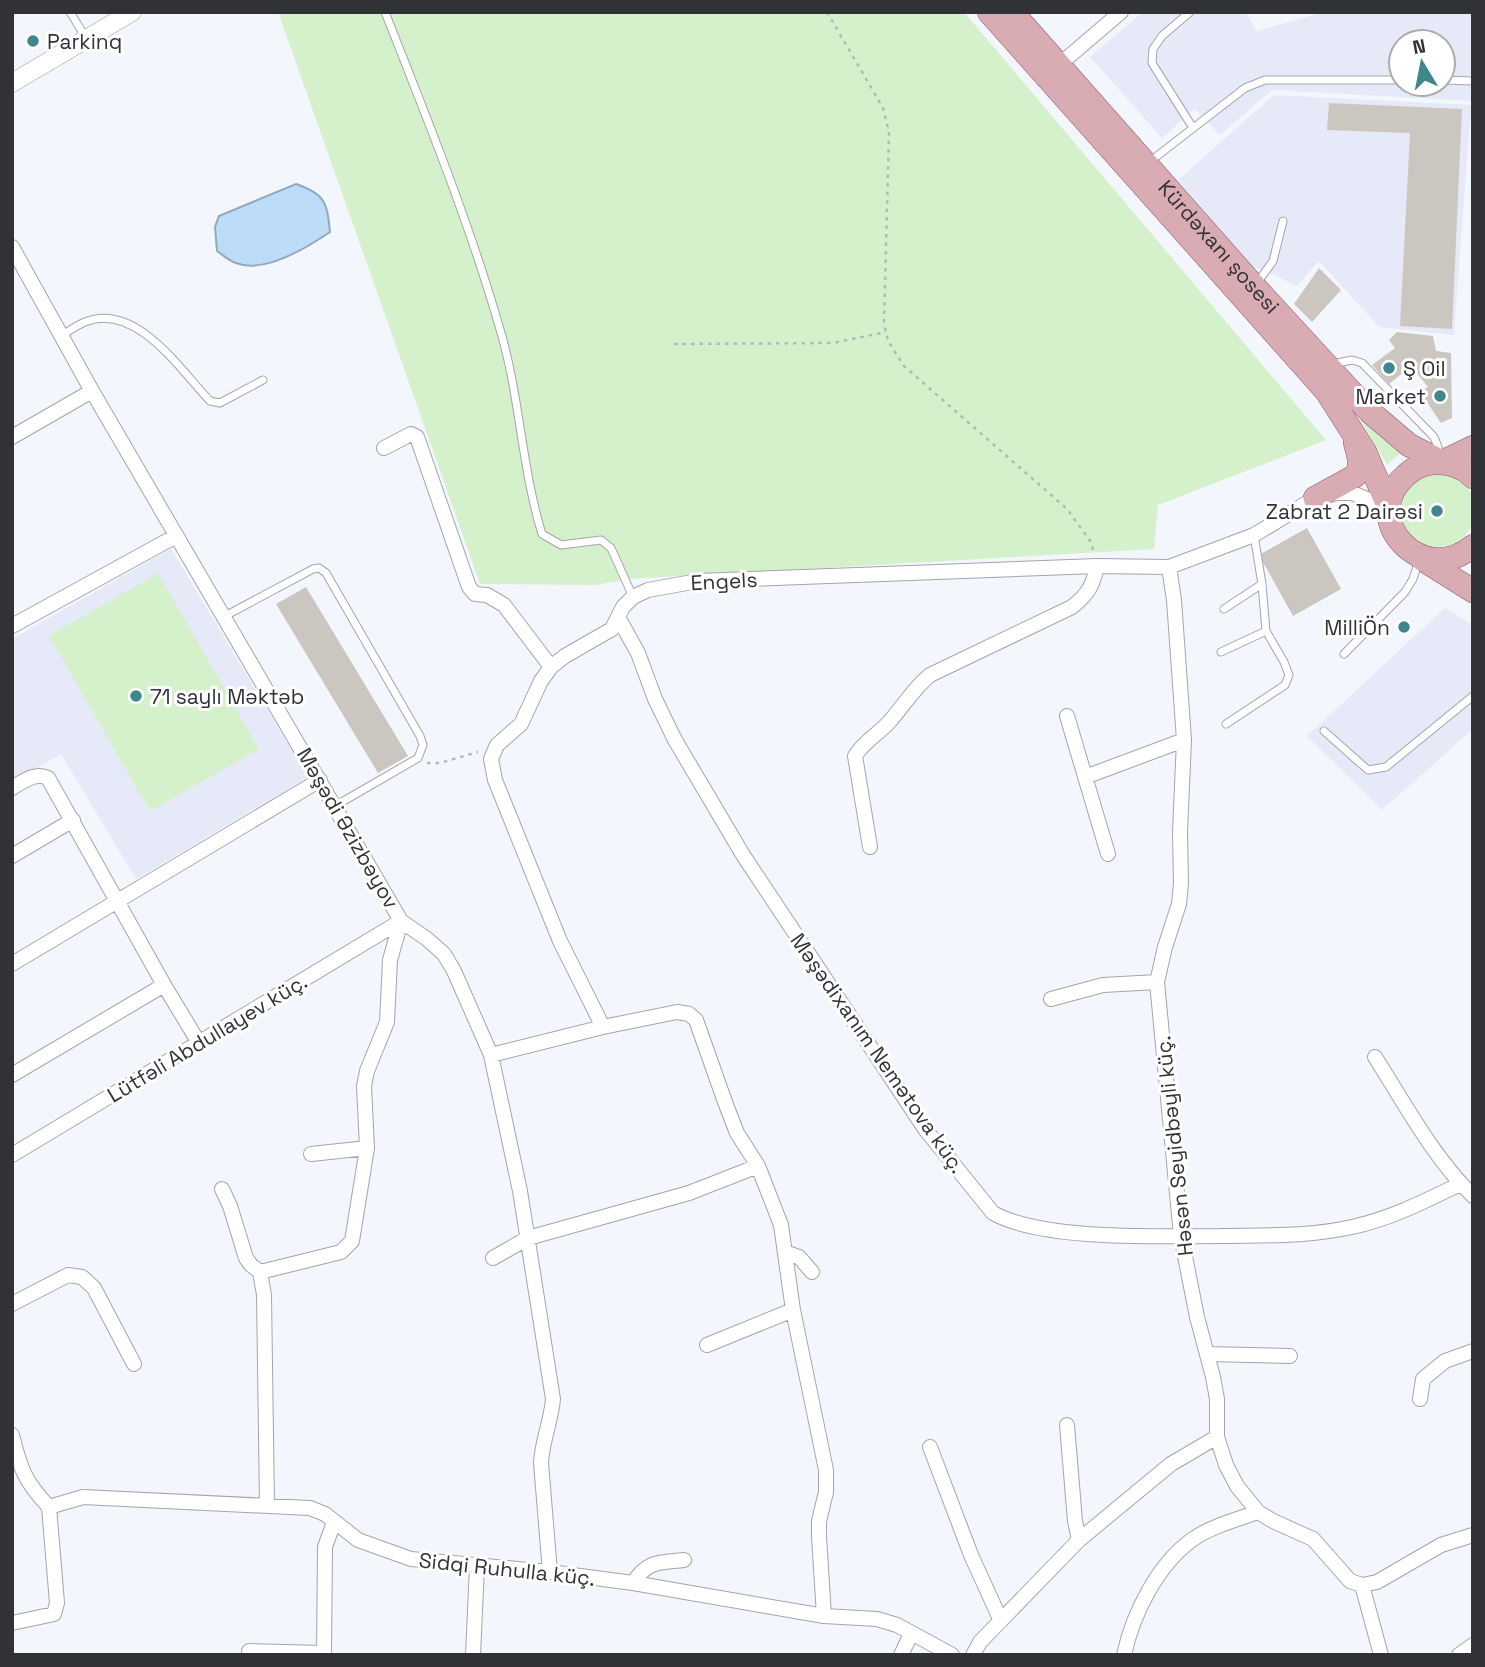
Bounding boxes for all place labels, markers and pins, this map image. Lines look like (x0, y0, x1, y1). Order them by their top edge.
place label: Parkinq (47, 28, 122, 55)
marker: Parkinq (25, 33, 41, 49)
place label: Ş Oil (1403, 355, 1446, 382)
marker: Ş Oil (1381, 360, 1397, 376)
place label: Market (1355, 383, 1426, 410)
marker: Market (1432, 388, 1448, 404)
place label: Zabrat 2 Dairəsi (1266, 498, 1423, 525)
marker: Zabrat 2 Dairəsi (1429, 503, 1445, 519)
place label: MilliÖn (1324, 614, 1390, 641)
marker: MilliÖn (1396, 619, 1412, 635)
place label: 71 saylı Məktəb (150, 683, 304, 710)
marker: 71 saylı Məktəb (128, 688, 144, 704)

